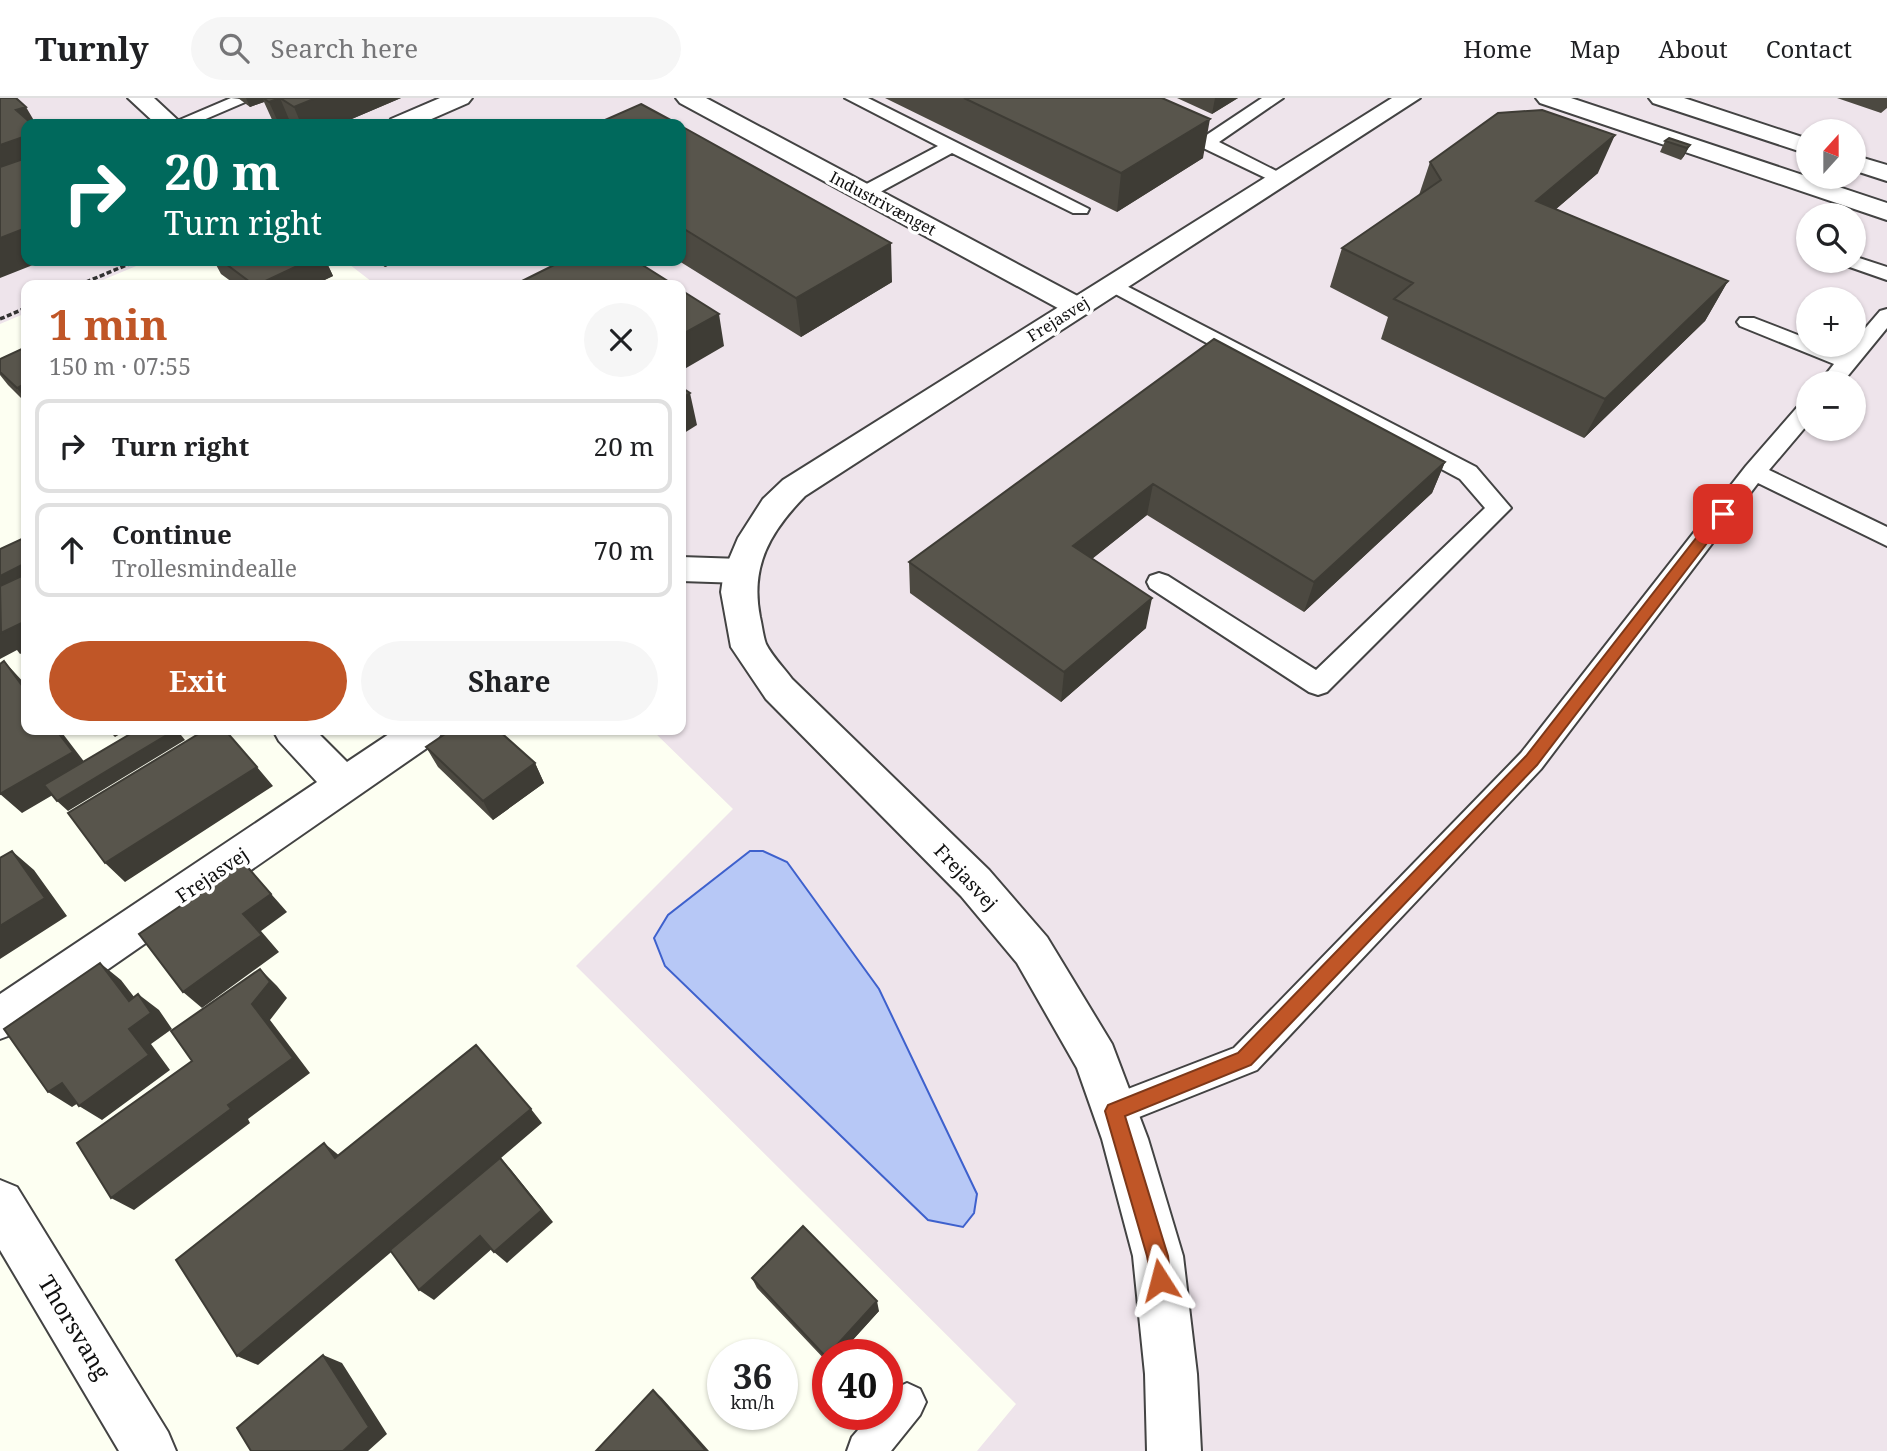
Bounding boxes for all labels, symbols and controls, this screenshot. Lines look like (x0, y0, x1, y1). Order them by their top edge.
search box (191, 17, 681, 80)
text: Turnly (35, 26, 149, 71)
icon: search (215, 29, 253, 67)
text: Search here (271, 30, 418, 66)
text: Home (1463, 32, 1532, 65)
text: Map (1570, 32, 1621, 65)
text: About (1659, 32, 1728, 65)
text: Contact (1766, 32, 1852, 65)
north arrow (1796, 119, 1866, 189)
map controls (1796, 119, 1866, 441)
text: 20 m (164, 138, 280, 204)
icon: right (49, 147, 140, 238)
street label: Industrivænget (826, 166, 940, 240)
text: Turn right (164, 201, 322, 244)
button: search (1796, 203, 1866, 273)
button: + (1796, 287, 1866, 357)
street label: Frejasvej (1023, 291, 1093, 347)
text: 1 min (49, 295, 168, 352)
button: close (584, 303, 658, 377)
text: 150 m · 07:55 (49, 350, 191, 382)
button: − (1796, 371, 1866, 441)
icon: right (53, 427, 91, 465)
text: Turn right (112, 428, 249, 464)
text: 20 m (594, 428, 654, 464)
pin (1693, 484, 1753, 544)
icon: arrive (1704, 495, 1742, 533)
text: Continue (112, 516, 232, 552)
icon: ahead (53, 531, 91, 569)
text: 70 m (594, 532, 654, 568)
text: Trollesmindealle (112, 552, 297, 584)
button: Exit (49, 641, 347, 721)
button: Share (361, 641, 658, 721)
street label: Frejasvej (928, 838, 1004, 916)
street label: Frejasvej (171, 841, 253, 909)
position arrow (1123, 1243, 1197, 1317)
street label: Thorsvang (31, 1269, 119, 1386)
speed limit sign: 40 (812, 1339, 903, 1430)
text: 36 (733, 1352, 772, 1399)
text: km/h (730, 1390, 775, 1414)

